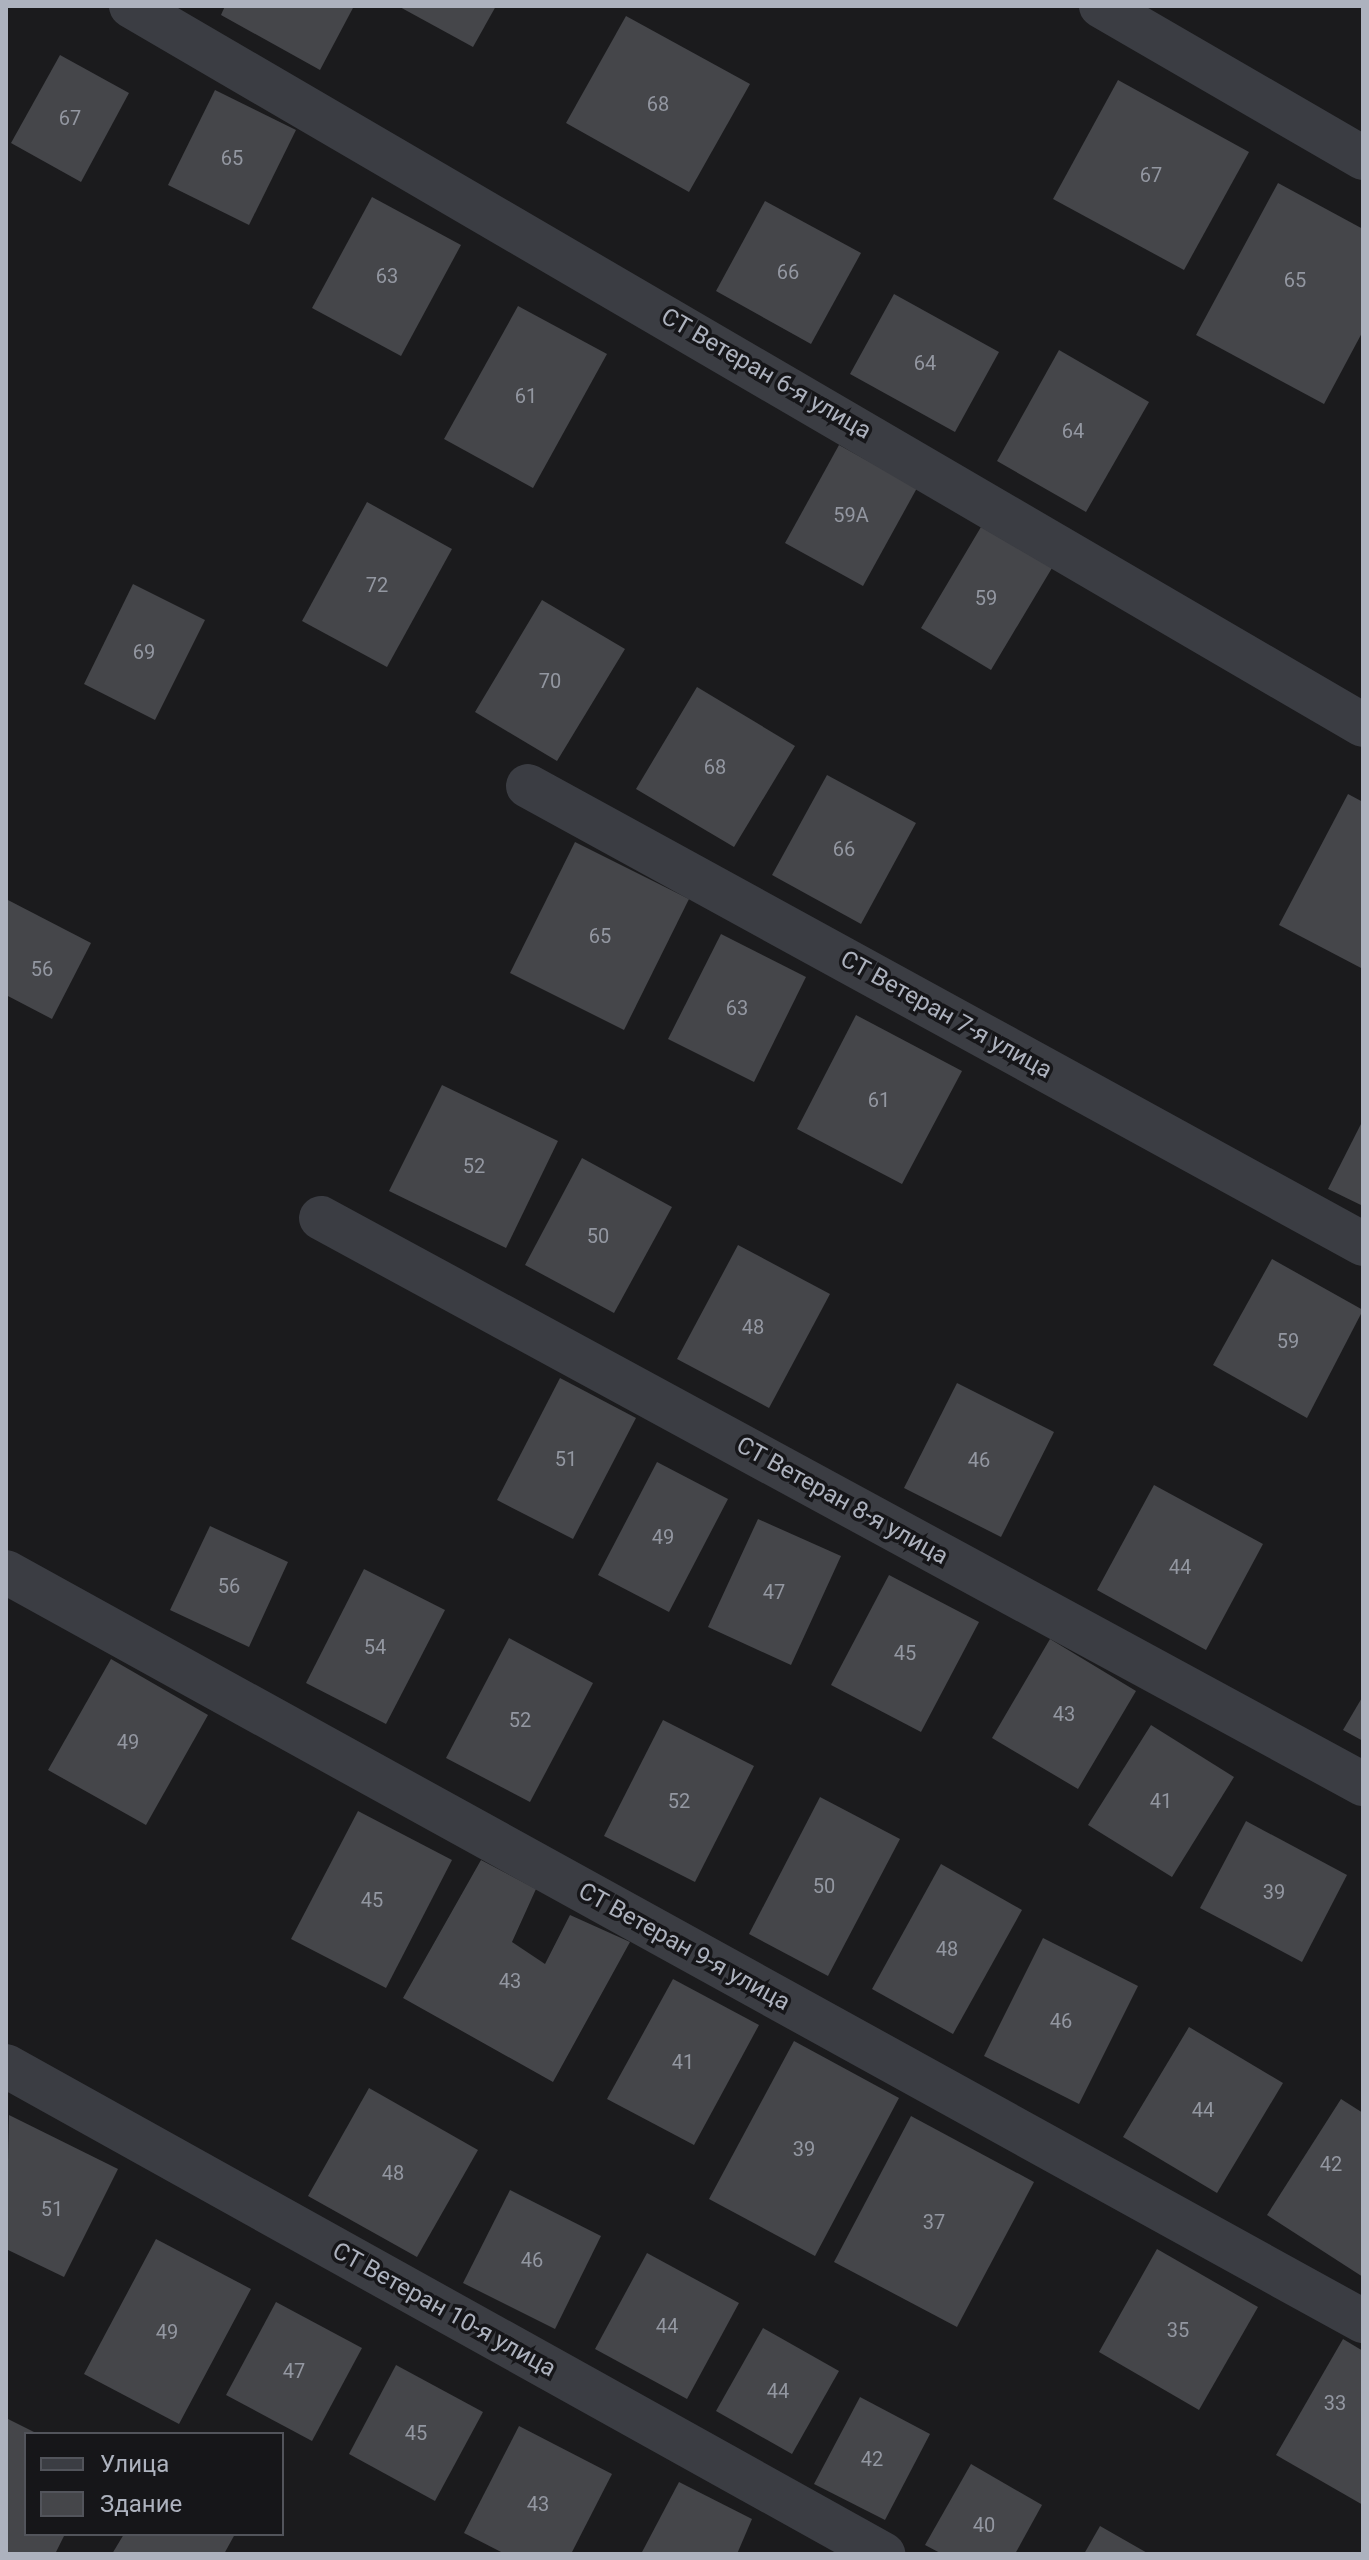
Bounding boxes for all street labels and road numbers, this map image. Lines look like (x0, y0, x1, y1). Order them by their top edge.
street label: СТ Ветеран 6-я улица (656, 302, 876, 446)
street label: СТ Ветеран 7-я улица (835, 945, 1057, 1085)
street label: СТ Ветеран 8-я улица (731, 1431, 953, 1571)
street label: СТ Ветеран 9-я улица (573, 1877, 795, 2017)
street label: СТ Ветеран 10-я улица (327, 2236, 561, 2384)

